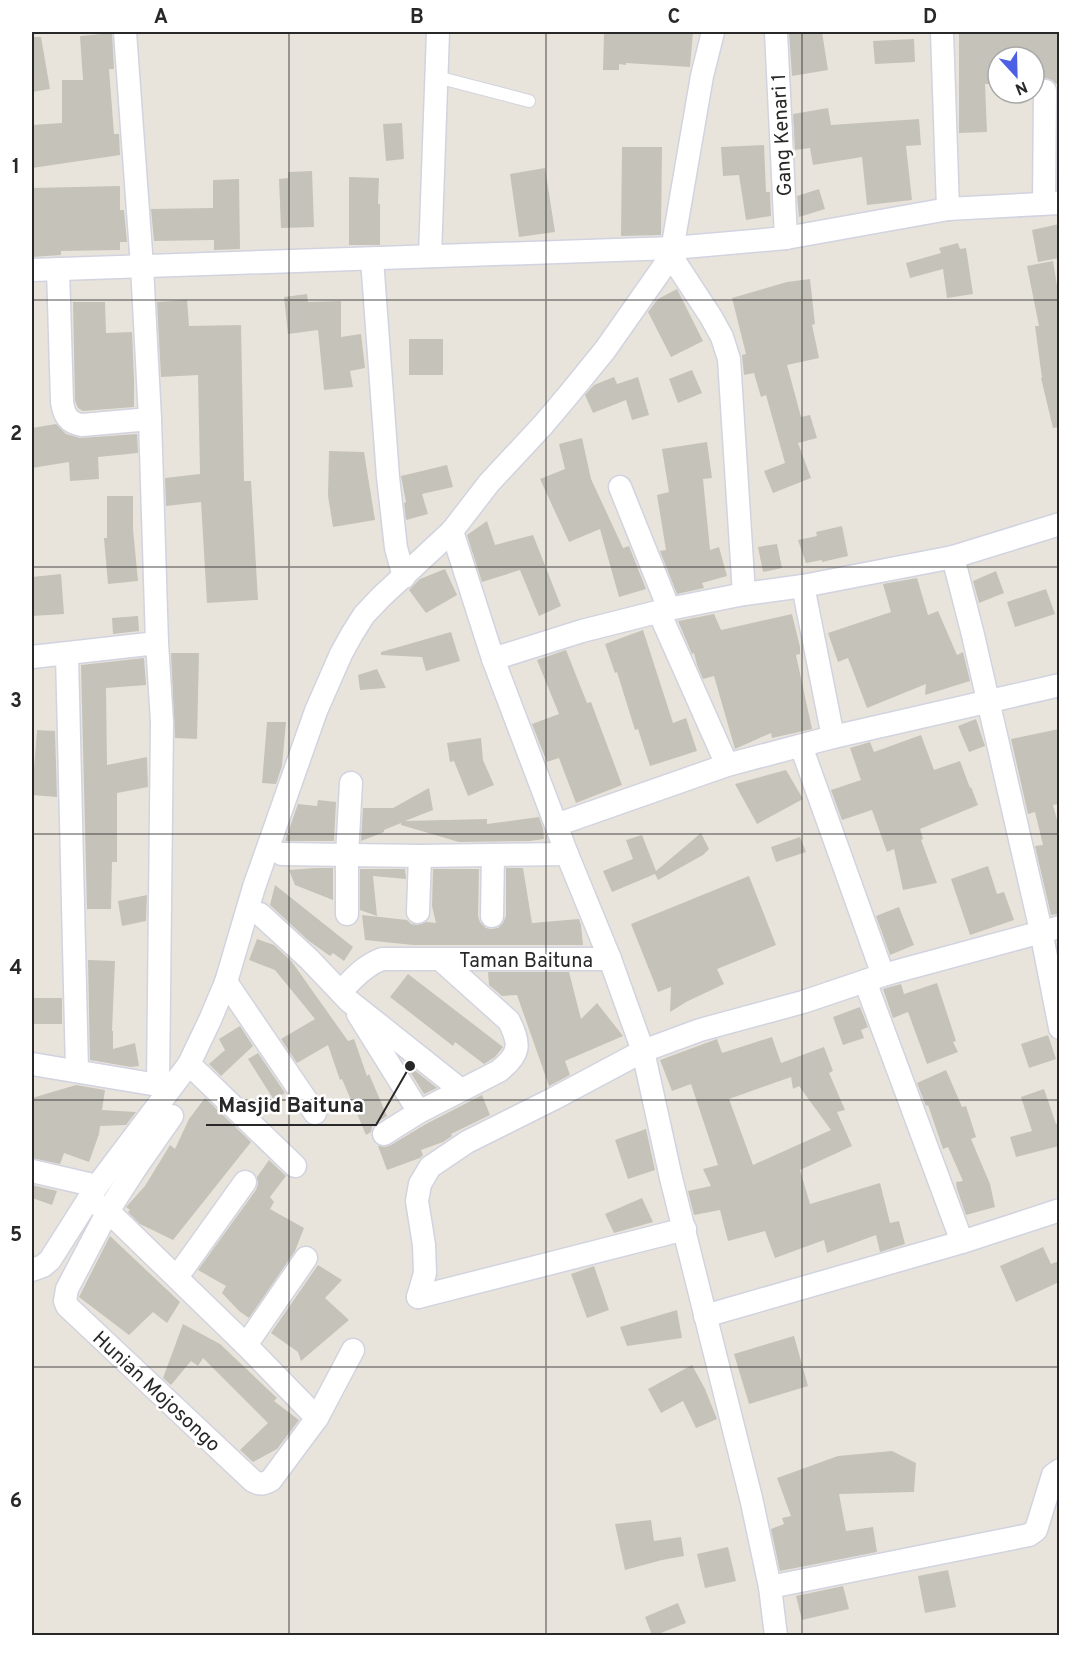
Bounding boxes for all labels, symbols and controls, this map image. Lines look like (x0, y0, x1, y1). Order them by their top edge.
text: A (154, 5, 168, 31)
text: B (410, 5, 424, 31)
text: C (668, 5, 680, 31)
text: D (923, 5, 937, 31)
north arrow (986, 45, 1046, 105)
street label: Gang Kenari 1 (767, 73, 799, 197)
text: N (1012, 76, 1030, 98)
text: 1 (12, 155, 20, 181)
text: 2 (10, 422, 22, 448)
text: 3 (10, 689, 22, 715)
street label: Taman Baituna (459, 949, 593, 975)
text: 4 (10, 956, 22, 982)
callout: Masjid Baituna (206, 1086, 376, 1125)
text: Masjid Baituna (218, 1093, 364, 1120)
text: 5 (10, 1223, 22, 1249)
street label: Hunian Mojosongo (86, 1326, 225, 1459)
text: 6 (10, 1489, 22, 1515)

